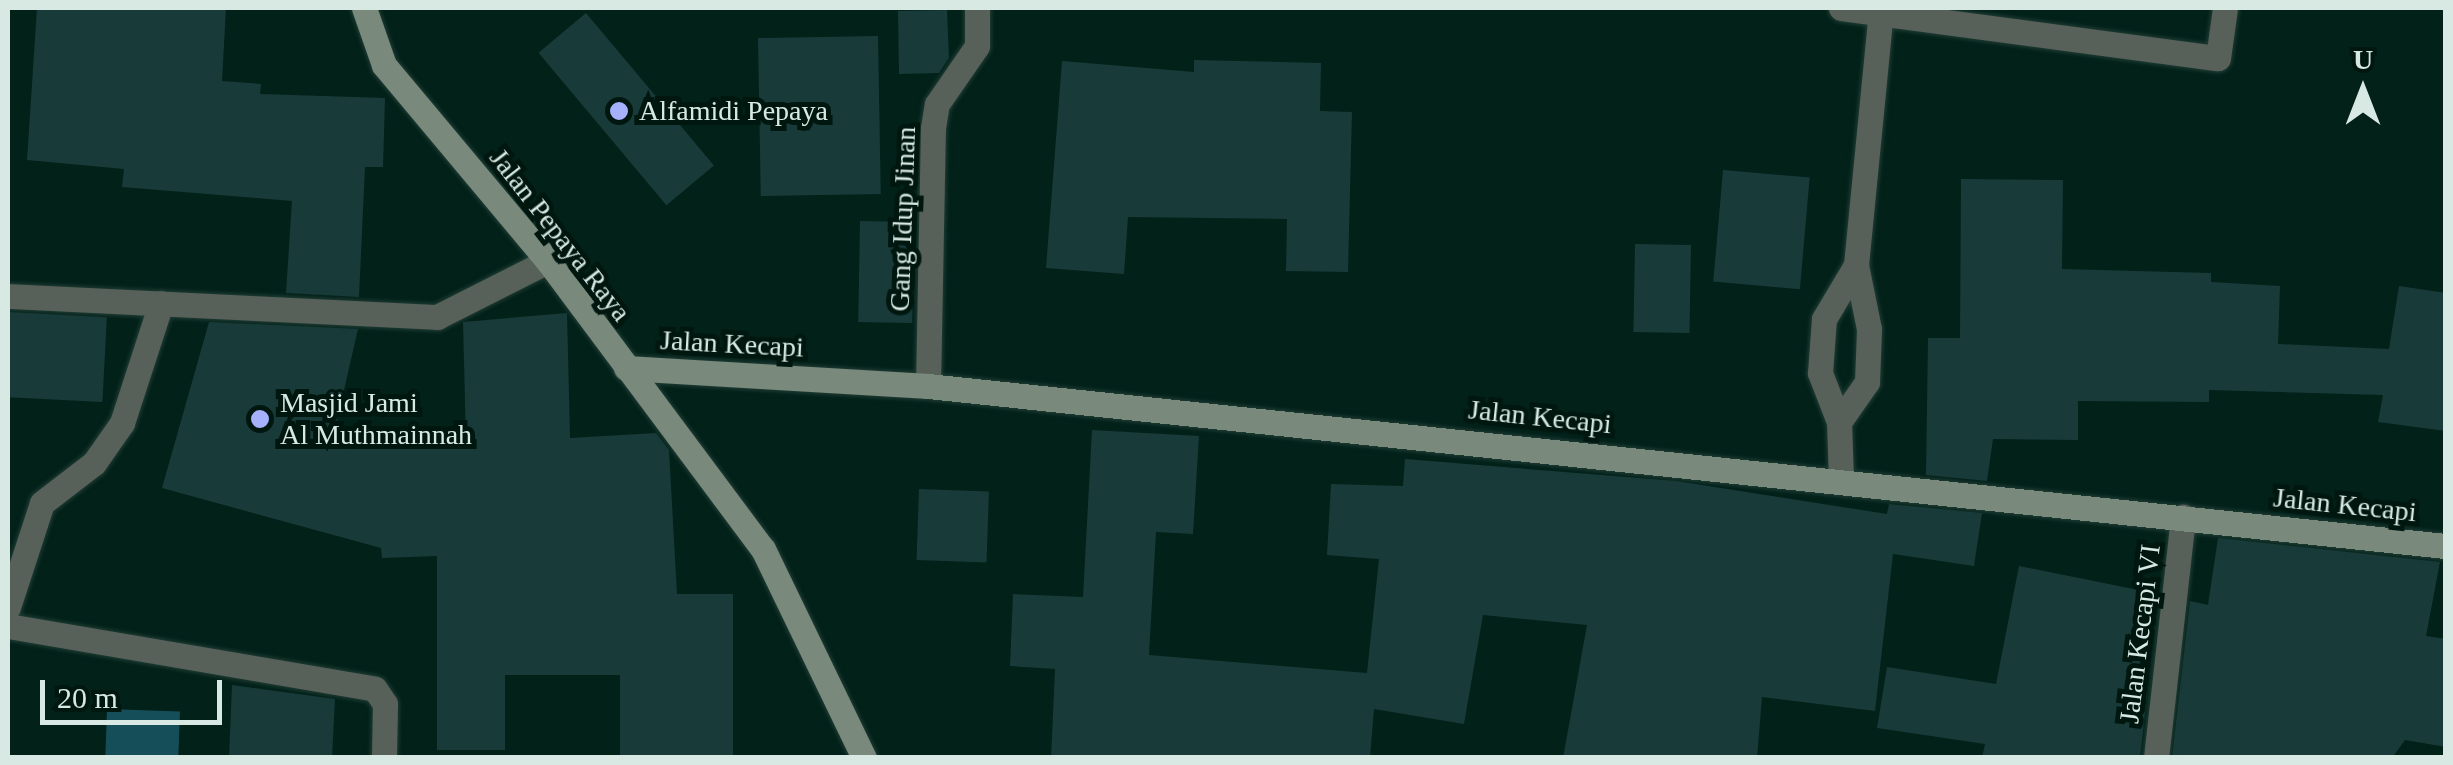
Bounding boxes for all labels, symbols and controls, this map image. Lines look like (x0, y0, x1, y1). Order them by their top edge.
north arrow (2313, 40, 2413, 140)
text: U (2353, 44, 2373, 75)
place label: Alfamidi Pepaya (639, 94, 828, 128)
marker: Alfamidi Pepaya (608, 100, 630, 122)
street label: Gang Idup Jinan (883, 126, 923, 312)
street label: Jalan Pepaya Raya (482, 142, 638, 328)
street label: Jalan Kecapi (659, 323, 805, 365)
place label: Masjid Jami Al Muthmainnah (280, 386, 472, 452)
street label: Jalan Kecapi (1467, 393, 1613, 441)
marker: Masjid Jami Al Muthmainnah (249, 408, 271, 430)
street label: Jalan Kecapi (2272, 481, 2418, 529)
street label: Jalan Kecapi VI (2112, 542, 2168, 726)
scale bar (45, 660, 228, 722)
text: 20 m (57, 681, 118, 714)

